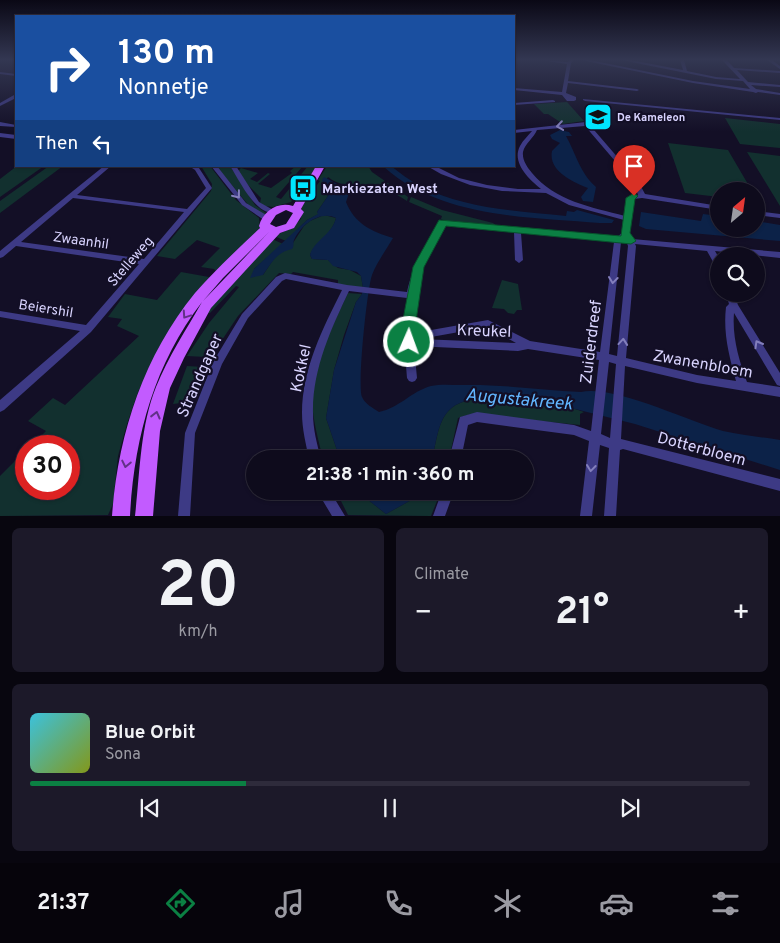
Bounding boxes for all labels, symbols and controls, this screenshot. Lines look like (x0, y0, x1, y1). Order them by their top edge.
text: 130 m (118, 32, 215, 76)
icon: right (35, 35, 100, 100)
text: Nonnetje (118, 75, 209, 102)
school or university icon: De Kameleon (583, 102, 613, 132)
place label: De Kameleon (617, 111, 685, 125)
one-way arrow (556, 120, 564, 131)
icon: left (88, 130, 116, 158)
text: Then (35, 132, 78, 156)
pin (613, 145, 655, 196)
icon: arrive (620, 152, 648, 180)
bus stop icon: Markiezaten West (288, 173, 318, 203)
place label: Markiezaten West (322, 181, 438, 198)
north arrow (710, 182, 765, 238)
map controls (710, 182, 765, 302)
one-way arrow (232, 190, 241, 199)
street label: Zwaanhil (52, 229, 110, 254)
street label: Stelleweg (105, 233, 158, 291)
button: search (710, 247, 765, 302)
one-way arrow (608, 276, 619, 284)
street label: Beiershil (17, 297, 74, 322)
street label: Zuiderdreef (577, 299, 607, 385)
one-way arrow (183, 309, 192, 318)
position arrow (382, 315, 434, 367)
street label: Kreukel (456, 321, 512, 343)
street label: Strandgaper (173, 331, 228, 421)
one-way arrow (617, 337, 628, 345)
one-way arrow (754, 340, 764, 349)
street label: Kokkel (287, 343, 317, 394)
street label: Zwanenbloem (651, 346, 754, 384)
water label: Augustakreek (464, 384, 574, 417)
one-way arrow (150, 411, 161, 420)
street label: Dotterbloem (655, 429, 748, 471)
speed limit sign: 30 (15, 435, 80, 500)
one-way arrow (122, 460, 132, 469)
text: 21:38 · 1 min · 360 m (306, 463, 474, 487)
one-way arrow (586, 465, 597, 473)
text: 20 (157, 548, 239, 630)
text: Climate (414, 565, 469, 585)
text: 21° (555, 589, 609, 638)
text: − (414, 596, 432, 632)
text: + (732, 596, 750, 632)
text: km/h (179, 622, 217, 642)
text: Blue Orbit (105, 721, 195, 745)
text: Sona (105, 745, 141, 765)
icon: previous (136, 794, 164, 822)
icon: pause (376, 794, 404, 822)
icon: next (616, 794, 644, 822)
icon: directions (163, 886, 198, 921)
icon: music (272, 886, 307, 921)
icon: phone (381, 886, 416, 921)
icon: climate (490, 886, 525, 921)
icon: car (599, 886, 634, 921)
icon: filters (708, 886, 743, 921)
text: 21:37 (37, 890, 89, 917)

